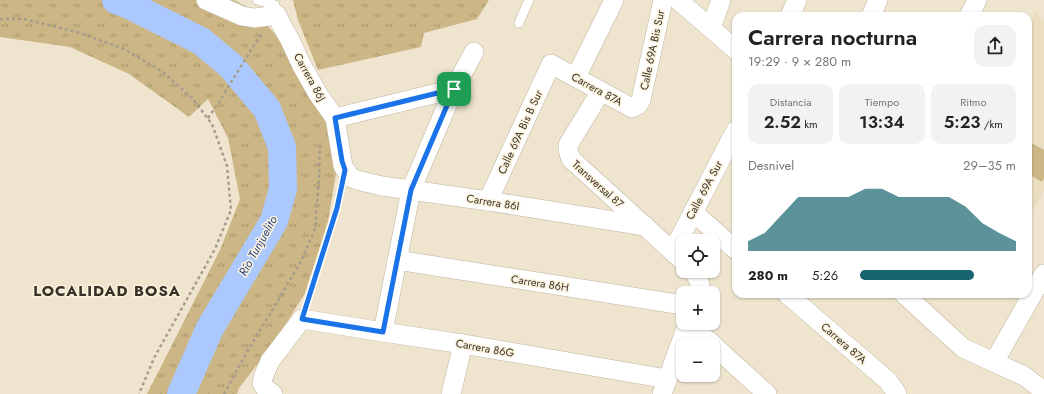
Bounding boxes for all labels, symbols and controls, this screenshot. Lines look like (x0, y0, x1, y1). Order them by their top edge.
street label: Calle 69A Bis Sur (636, 8, 668, 92)
text: Carrera nocturna (748, 21, 917, 53)
button: share (974, 25, 1016, 67)
street label: Carrera 86J (290, 50, 330, 104)
text: 19:29 · 9 × 280 m (748, 52, 851, 71)
street label: Carrera 87A (569, 68, 626, 110)
pin (437, 72, 471, 106)
icon: arrive (443, 78, 465, 100)
street label: Calle 69A Bis B Sur (494, 87, 547, 177)
text: Distancia (770, 94, 812, 110)
text: Tiempo (865, 94, 899, 110)
text: Ritmo (960, 94, 986, 110)
text: 2.52 (764, 110, 801, 134)
text: 13:34 (859, 110, 905, 134)
text: 5:23 (944, 110, 981, 134)
text: km (801, 116, 818, 132)
text: /km (981, 116, 1003, 132)
street label: Transversal 87 (569, 156, 628, 212)
text: Desnivel (748, 156, 794, 175)
text: 29–35 m (963, 156, 1016, 175)
street label: Calle 69A Sur (682, 157, 726, 222)
street label: Carrera 86I (465, 190, 521, 214)
water label: Río Tunjuelito (234, 212, 282, 279)
map controls (676, 234, 720, 382)
button: locate (676, 234, 720, 278)
text: 280 m (748, 266, 788, 285)
text: 5:26 (812, 266, 838, 285)
street label: Carrera 86H (510, 271, 570, 295)
district label: LOCALIDAD BOSA (33, 280, 181, 302)
button: + (676, 286, 720, 330)
street label: Carrera 87A (818, 319, 871, 368)
street label: Carrera 86G (455, 335, 516, 361)
button: − (676, 338, 720, 382)

